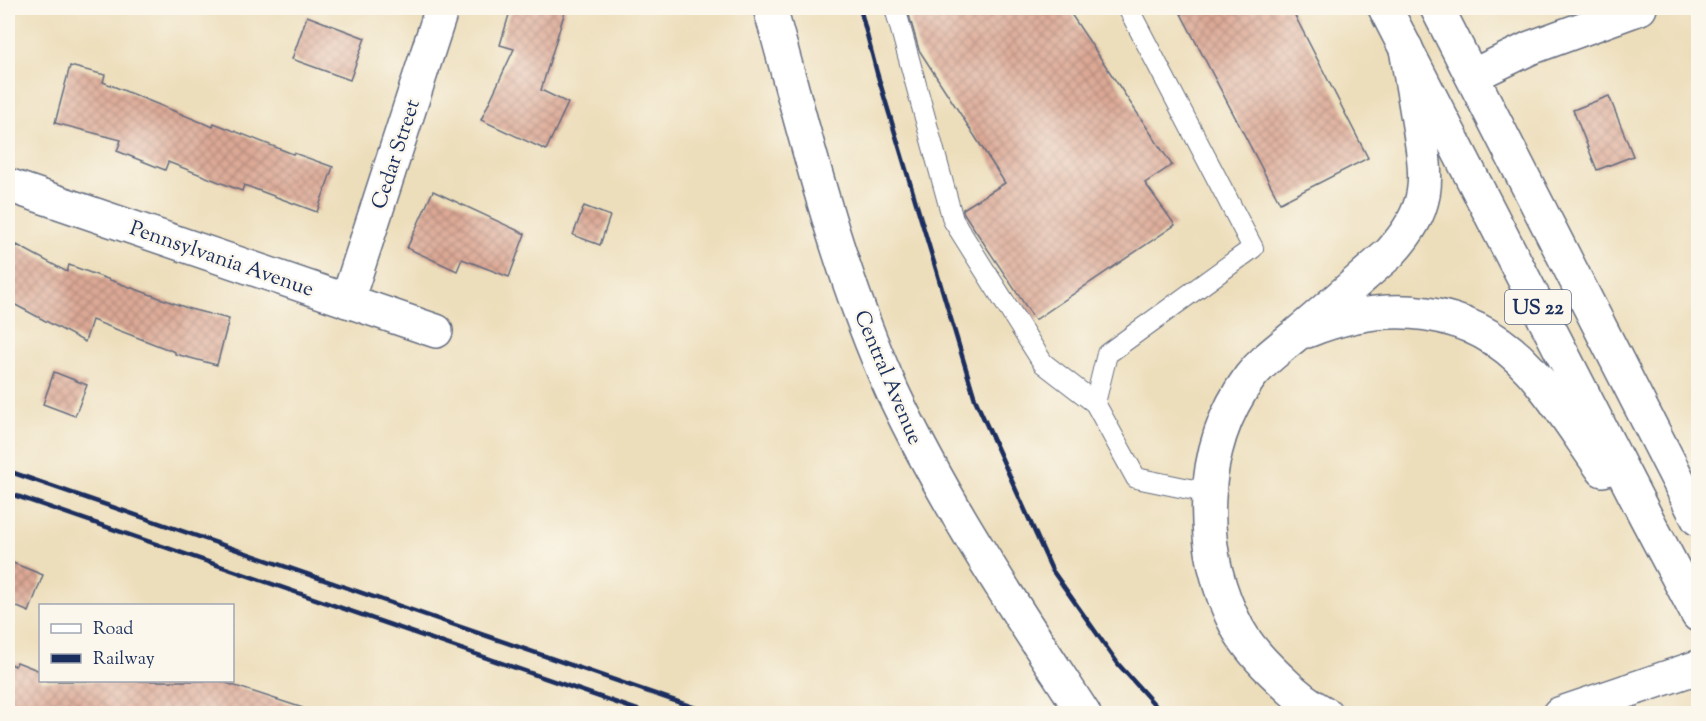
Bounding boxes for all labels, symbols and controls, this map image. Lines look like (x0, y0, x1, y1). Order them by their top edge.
street label: Cedar Street (365, 96, 429, 213)
street label: Pennsylvania Avenue (125, 214, 318, 306)
road number: US 22 (1505, 290, 1571, 324)
street label: Central Avenue (845, 306, 929, 450)
legend (39, 604, 234, 682)
text: Road (93, 617, 133, 643)
text: Railway (93, 647, 155, 673)

